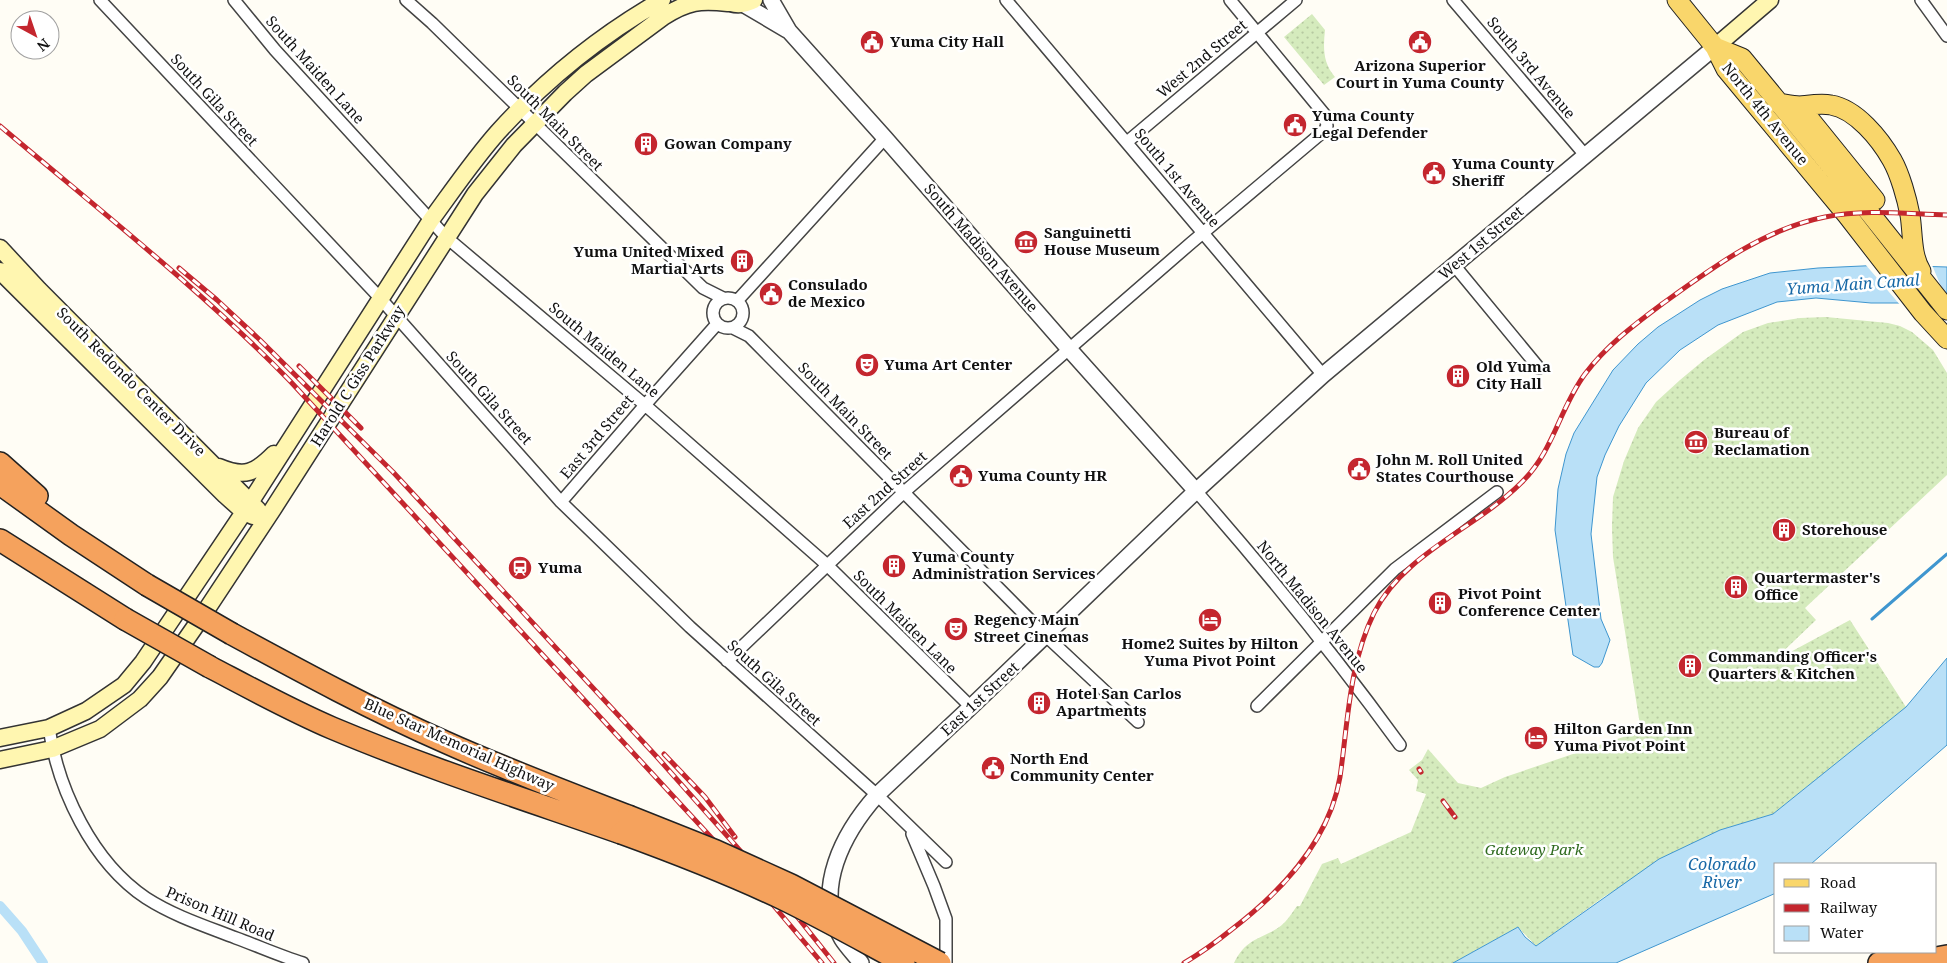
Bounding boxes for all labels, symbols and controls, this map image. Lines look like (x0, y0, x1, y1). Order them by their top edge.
north arrow (10, 10, 60, 60)
street label: South Maiden Lane (262, 11, 370, 128)
street label: South 3rd Avenue (1483, 12, 1580, 123)
street label: West 2nd Street (1152, 15, 1251, 102)
public building icon: Yuma City Hall (859, 29, 885, 55)
public building icon: Arizona Superior Court in Yuma County (1407, 29, 1433, 55)
place label: Yuma City Hall (890, 31, 1005, 51)
text: N (33, 35, 54, 56)
street label: South Gila Street (167, 49, 263, 150)
place label: Arizona Superior Court in Yuma County (1336, 55, 1504, 92)
street label: North 4th Avenue (1718, 58, 1813, 169)
street label: South Main Street (503, 70, 608, 175)
place label: Yuma County Legal Defender (1312, 105, 1428, 142)
public building icon: Yuma County Legal Defender (1282, 112, 1308, 138)
street label: South 1st Avenue (1131, 124, 1225, 231)
building icon: Gowan Company (633, 131, 659, 157)
place label: Gowan Company (664, 133, 792, 153)
place label: Yuma County Sheriff (1452, 153, 1554, 190)
public building icon: Yuma County Sheriff (1421, 160, 1447, 186)
street label: South Madison Avenue (920, 179, 1043, 316)
street label: West 1st Street (1434, 201, 1527, 284)
place label: Sanguinetti House Museum (1044, 222, 1160, 259)
museum icon: Sanguinetti House Museum (1013, 229, 1039, 255)
place label: Yuma United Mixed Martial Arts (574, 241, 724, 278)
building icon: Yuma United Mixed Martial Arts (729, 248, 755, 274)
water label: Yuma Main Canal (1786, 268, 1920, 300)
place label: Consulado de Mexico (788, 274, 868, 311)
public building icon: Consulado de Mexico (758, 281, 784, 307)
street label: South Maiden Lane (545, 297, 664, 401)
street label: Harold C Giss Parkway (306, 301, 409, 450)
street label: South Redondo Center Drive (53, 302, 211, 460)
street label: South Gila Street (442, 346, 537, 448)
theatre icon: Yuma Art Center (854, 352, 880, 378)
place label: Yuma Art Center (884, 354, 1012, 374)
place label: Old Yuma City Hall (1476, 356, 1551, 393)
street label: South Main Street (794, 357, 897, 463)
building icon: Old Yuma City Hall (1445, 363, 1471, 389)
street label: East 3rd Street (555, 390, 637, 483)
place label: Bureau of Reclamation (1714, 422, 1810, 459)
museum icon: Bureau of Reclamation (1683, 429, 1709, 455)
street label: East 2nd Street (838, 446, 931, 532)
place label: John M. Roll United States Courthouse (1375, 449, 1523, 486)
public building icon: John M. Roll United States Courthouse (1346, 456, 1372, 482)
public building icon: Yuma County HR (948, 463, 974, 489)
place label: Yuma County HR (978, 465, 1107, 485)
building icon: Storehouse (1771, 517, 1797, 543)
place label: Storehouse (1802, 519, 1887, 539)
street label: North Madison Avenue (1253, 536, 1372, 677)
place label: Yuma County Administration Services (912, 546, 1096, 583)
building icon: Yuma County Administration Services (881, 553, 907, 579)
station icon: Yuma (507, 555, 533, 581)
place label: Yuma (538, 557, 582, 577)
street label: South Maiden Lane (850, 565, 962, 677)
place label: Quartermaster's Office (1754, 567, 1880, 604)
building icon: Quartermaster's Office (1723, 574, 1749, 600)
place label: Pivot Point Conference Center (1458, 583, 1600, 620)
building icon: Pivot Point Conference Center (1427, 590, 1453, 616)
hotel icon: Home2 Suites by Hilton Yuma Pivot Point (1197, 607, 1223, 633)
place label: Regency Main Street Cinemas (974, 609, 1089, 646)
theatre icon: Regency Main Street Cinemas (943, 616, 969, 642)
place label: Home2 Suites by Hilton Yuma Pivot Point (1121, 633, 1299, 670)
street label: South Gila Street (724, 635, 826, 730)
place label: Commanding Officer's Quarters & Kitchen (1708, 646, 1877, 683)
building icon: Commanding Officer's Quarters & Kitchen (1677, 653, 1703, 679)
street label: East 1st Street (936, 657, 1023, 740)
place label: Hotel San Carlos Apartments (1056, 683, 1182, 720)
building icon: Hotel San Carlos Apartments (1026, 690, 1052, 716)
street label: Blue Star Memorial Highway (361, 693, 558, 795)
place label: Hilton Garden Inn Yuma Pivot Point (1554, 718, 1693, 755)
hotel icon: Hilton Garden Inn Yuma Pivot Point (1523, 725, 1549, 751)
place label: North End Community Center (1010, 748, 1154, 785)
public building icon: North End Community Center (980, 755, 1006, 781)
park label: Gateway Park (1485, 839, 1584, 859)
water label: Colorado River (1688, 853, 1756, 893)
legend (1774, 863, 1937, 953)
text: Road (1820, 872, 1856, 892)
street label: Prison Hill Road (163, 881, 278, 945)
text: Railway (1820, 897, 1878, 917)
text: Water (1820, 922, 1863, 942)

